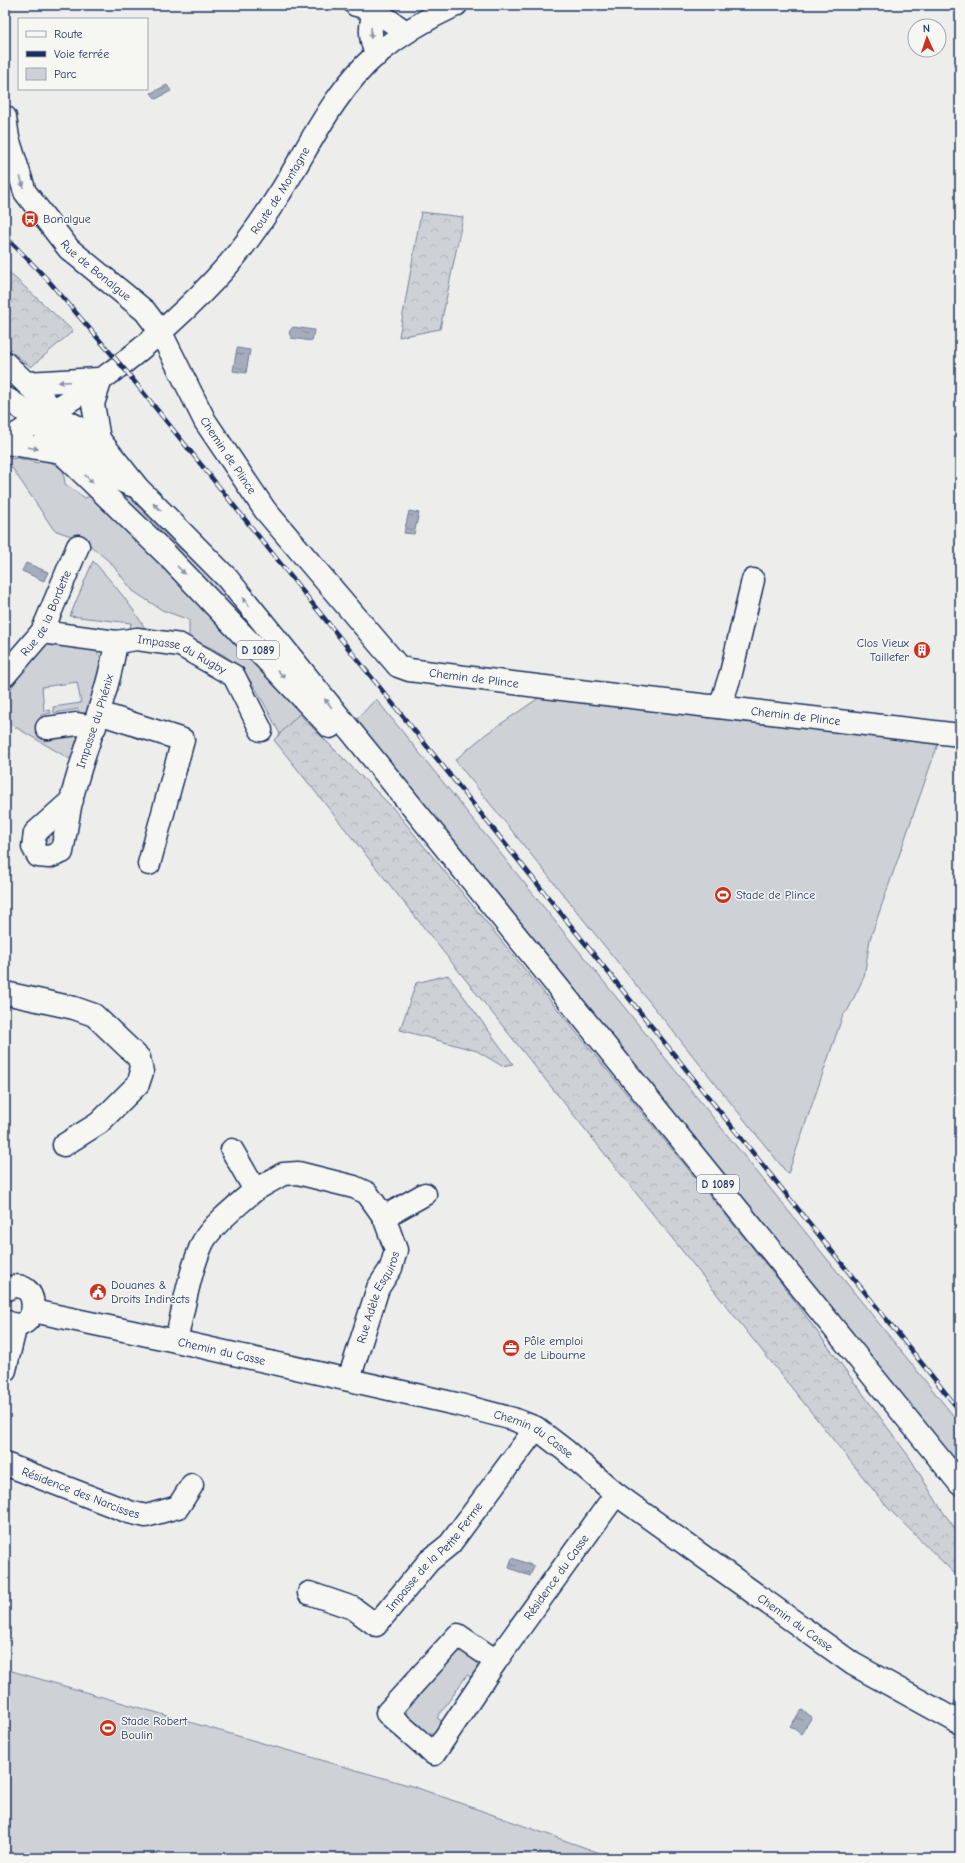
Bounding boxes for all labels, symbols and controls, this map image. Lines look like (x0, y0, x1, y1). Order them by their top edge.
legend (18, 18, 148, 90)
north arrow (907, 18, 947, 58)
text: N (923, 22, 930, 35)
text: Route (54, 27, 83, 41)
one-way arrow (368, 27, 374, 40)
text: Voie ferrée (54, 47, 109, 61)
text: Parc (54, 67, 77, 81)
street label: Route de Montagne (247, 144, 313, 237)
one-way arrow (19, 176, 25, 188)
bus stop icon: Bonalgue (20, 209, 40, 229)
place label: Bonalgue (43, 212, 91, 226)
street label: Rue de Bonalgue (58, 237, 134, 304)
one-way arrow (58, 378, 70, 385)
street label: Chemin de Plince (197, 414, 259, 497)
one-way arrow (27, 445, 39, 451)
one-way arrow (84, 474, 94, 484)
one-way arrow (152, 502, 162, 512)
one-way arrow (176, 565, 186, 575)
street label: Rue de la Bordette (17, 568, 74, 659)
one-way arrow (242, 596, 251, 607)
street label: Impasse du Rugby (137, 632, 229, 677)
place label: Clos Vieux Taillefer (857, 636, 909, 664)
building icon: Clos Vieux Taillefer (912, 640, 932, 660)
road number: D 1089 (237, 641, 279, 659)
street label: Chemin de Plince (428, 666, 519, 691)
one-way arrow (276, 669, 286, 679)
street label: Impasse du Phénix (74, 672, 116, 770)
one-way arrow (323, 697, 332, 708)
street label: Chemin de Plince (750, 704, 841, 728)
sports icon: Stade de Plince (713, 885, 733, 905)
place label: Stade de Plince (736, 888, 815, 902)
road number: D 1089 (697, 1175, 739, 1193)
street label: Rue Adèle Esquiros (354, 1250, 402, 1345)
place label: Douanes & Droits Indirects (111, 1278, 190, 1306)
public building icon: Douanes & Droits Indirects (88, 1282, 108, 1302)
place label: Pôle emploi de Libourne (524, 1334, 585, 1362)
street label: Chemin du Casse (177, 1335, 267, 1368)
office icon: Pôle emploi de Libourne (501, 1338, 521, 1358)
street label: Chemin du Casse (492, 1407, 576, 1461)
street label: Résidence des Narcisses (20, 1464, 141, 1521)
street label: Impasse de la Petite Ferme (383, 1499, 486, 1615)
street label: Résidence du Casse (521, 1532, 592, 1622)
street label: Chemin du Casse (755, 1591, 836, 1654)
place label: Stade Robert Boulin (121, 1714, 188, 1742)
sports icon: Stade Robert Boulin (98, 1718, 118, 1738)

